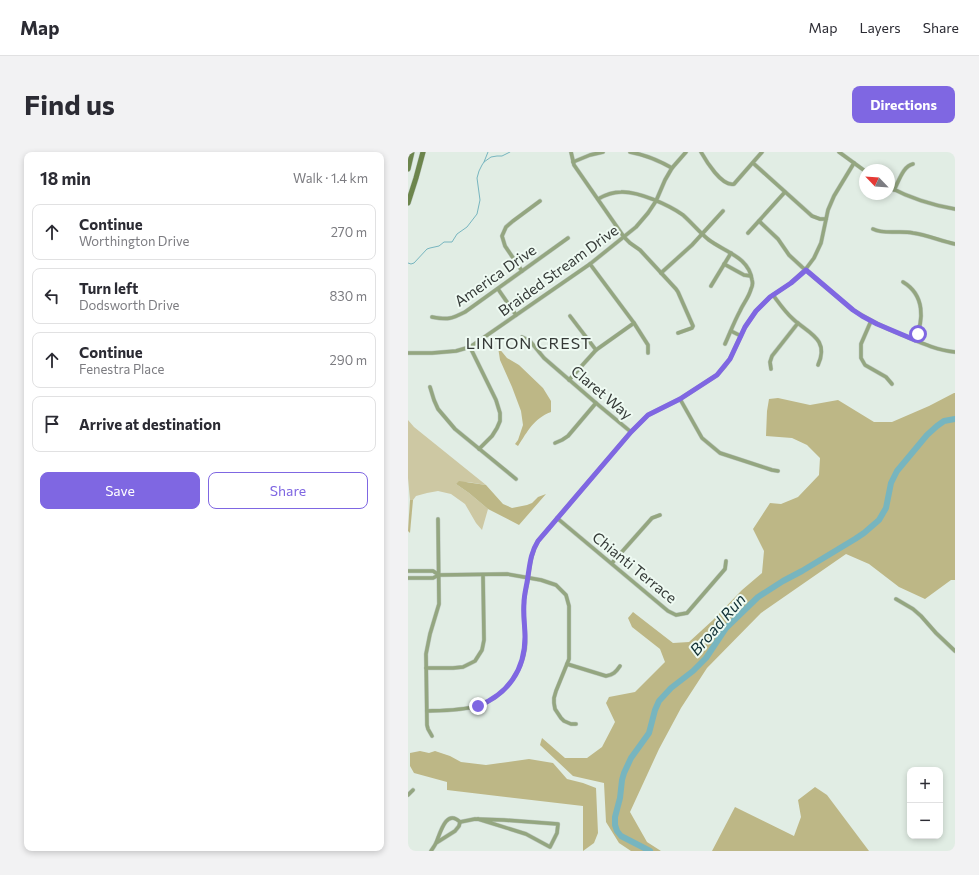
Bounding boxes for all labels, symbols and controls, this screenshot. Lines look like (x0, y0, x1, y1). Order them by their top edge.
text: Map (20, 16, 59, 39)
text: Map (809, 19, 837, 36)
text: Layers (859, 19, 901, 36)
text: Share (923, 19, 959, 36)
button: Directions (852, 86, 955, 123)
text: Find us (24, 87, 115, 121)
north arrow (859, 164, 895, 200)
text: 18 min (40, 168, 91, 189)
text: Walk · 1.4 km (293, 170, 368, 186)
text: Continue (79, 215, 143, 233)
street label: Braided Stream Drive (495, 220, 622, 320)
icon: ahead (41, 221, 63, 243)
text: 270 m (331, 224, 367, 240)
text: Worthington Drive (79, 233, 189, 249)
street label: America Drive (451, 240, 539, 310)
text: Turn left (79, 279, 138, 297)
icon: left (41, 285, 63, 307)
text: 830 m (329, 288, 367, 304)
text: Dodsworth Drive (79, 297, 179, 313)
route start (909, 325, 927, 343)
district label: LINTON CREST (466, 333, 592, 352)
text: Continue (79, 343, 143, 361)
icon: ahead (41, 349, 63, 371)
text: 290 m (330, 352, 367, 368)
text: Fenestra Place (79, 361, 164, 377)
street label: Claret Way (568, 361, 636, 423)
icon: arrive (41, 413, 63, 435)
text: Arrive at destination (79, 415, 221, 433)
button: Save (40, 472, 200, 509)
button: Share (208, 472, 368, 509)
street label: Chianti Terrace (589, 527, 681, 607)
water label: Broad Run (685, 589, 749, 659)
route end (469, 697, 487, 715)
map controls (907, 767, 943, 839)
button: + (907, 767, 943, 803)
button: − (907, 803, 943, 839)

